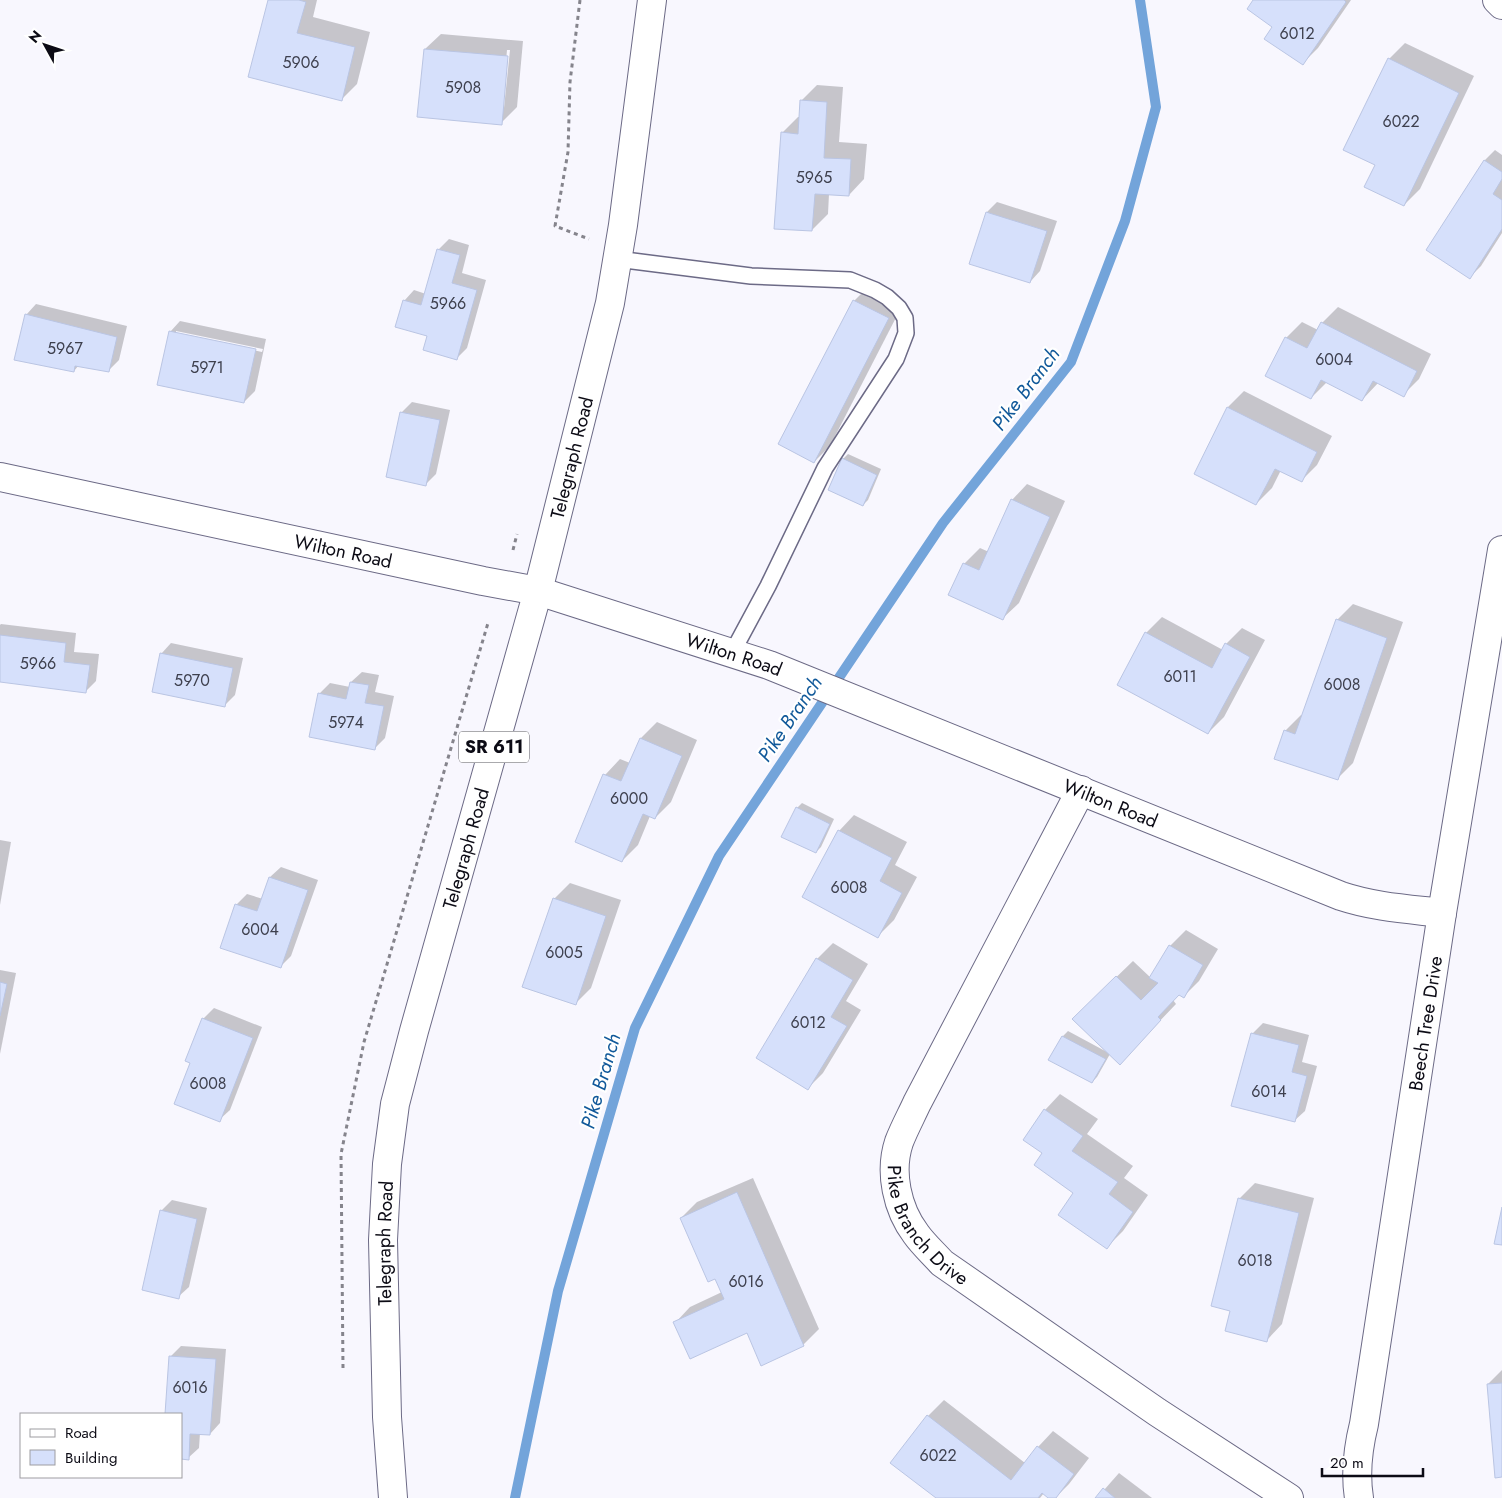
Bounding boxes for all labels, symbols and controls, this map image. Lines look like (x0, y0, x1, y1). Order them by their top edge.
north arrow (20, 20, 70, 70)
house number: 6012 (1279, 22, 1315, 45)
text: N (24, 26, 46, 47)
house number: 5906 (282, 51, 320, 74)
house number: 5908 (445, 76, 481, 99)
house number: 6022 (1382, 110, 1420, 133)
house number: 5965 (796, 166, 832, 189)
house number: 5966 (430, 292, 466, 315)
house number: 5967 (47, 337, 84, 360)
water label: Pike Branch (985, 341, 1067, 437)
house number: 6004 (1315, 348, 1353, 371)
house number: 5971 (190, 356, 224, 379)
street label: Telegraph Road (543, 394, 600, 521)
street label: Wilton Road (292, 527, 395, 575)
street label: Wilton Road (683, 626, 786, 683)
house number: 5966 (20, 652, 56, 675)
house number: 6011 (1163, 665, 1197, 688)
house number: 5970 (174, 669, 210, 692)
water label: Pike Branch (751, 670, 829, 768)
house number: 6008 (1323, 673, 1361, 696)
house number: 5974 (328, 711, 364, 734)
road number: SR 611 (459, 732, 529, 762)
street label: Wilton Road (1059, 772, 1162, 834)
street label: Telegraph Road (436, 785, 495, 912)
house number: 6000 (610, 787, 648, 810)
house number: 6008 (830, 876, 868, 899)
house number: 6004 (241, 918, 279, 941)
house number: 6005 (545, 941, 583, 964)
street label: Beech Tree Drive (1402, 954, 1449, 1093)
house number: 6012 (790, 1011, 826, 1034)
water label: Pike Branch (574, 1030, 628, 1132)
house number: 6008 (189, 1072, 227, 1095)
house number: 6014 (1251, 1080, 1287, 1103)
street label: Pike Branch Drive (881, 1165, 974, 1291)
street label: Telegraph Road (369, 1180, 400, 1306)
house number: 6018 (1238, 1249, 1272, 1272)
house number: 6016 (728, 1270, 764, 1293)
house number: 6016 (172, 1376, 208, 1399)
legend (20, 1413, 182, 1478)
text: Road (65, 1422, 97, 1444)
house number: 6022 (919, 1444, 957, 1467)
scale bar (1322, 1446, 1423, 1478)
text: Building (65, 1447, 117, 1469)
text: 20 m (1330, 1452, 1364, 1474)

